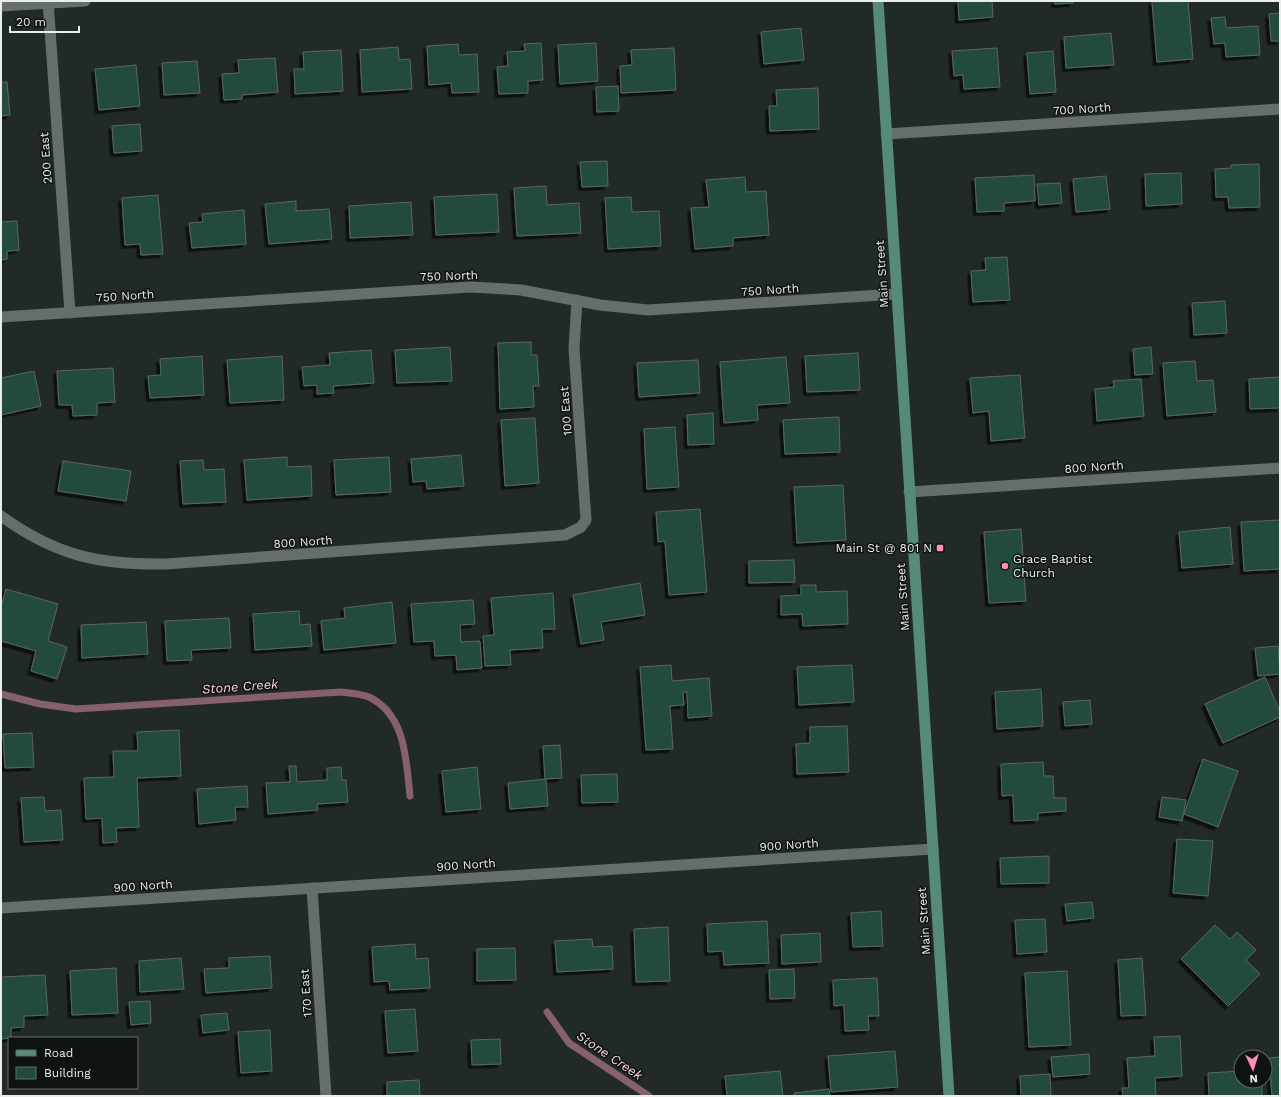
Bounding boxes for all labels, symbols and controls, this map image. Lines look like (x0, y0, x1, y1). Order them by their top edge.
scale bar (10, 8, 79, 34)
text: 20 m (16, 15, 46, 29)
street label: 700 North (1052, 100, 1112, 118)
street label: 200 East (37, 132, 55, 184)
street label: Main Street (873, 240, 891, 308)
street label: 750 North (420, 268, 478, 284)
street label: 750 North (740, 281, 800, 299)
street label: 750 North (95, 287, 155, 305)
street label: 100 East (557, 386, 575, 436)
street label: 800 North (1064, 458, 1124, 476)
street label: 800 North (273, 533, 333, 551)
place label: Main St @ 801 N (835, 541, 932, 555)
marker: Main St @ 801 N (935, 543, 945, 553)
place label: Grace Baptist Church (1013, 552, 1093, 580)
marker: Grace Baptist Church (1000, 561, 1010, 571)
street label: Main Street (894, 563, 912, 631)
water label: Stone Creek (201, 676, 280, 697)
street label: 900 North (759, 836, 819, 854)
street label: 900 North (436, 856, 496, 874)
street label: 900 North (113, 877, 173, 895)
street label: Main Street (915, 887, 933, 955)
street label: 170 East (297, 968, 315, 1018)
water label: Stone Creek (574, 1028, 646, 1083)
legend (8, 1037, 138, 1089)
text: Road (44, 1046, 73, 1060)
north arrow (1233, 1049, 1273, 1089)
text: Building (44, 1066, 91, 1080)
text: N (1249, 1072, 1258, 1085)

